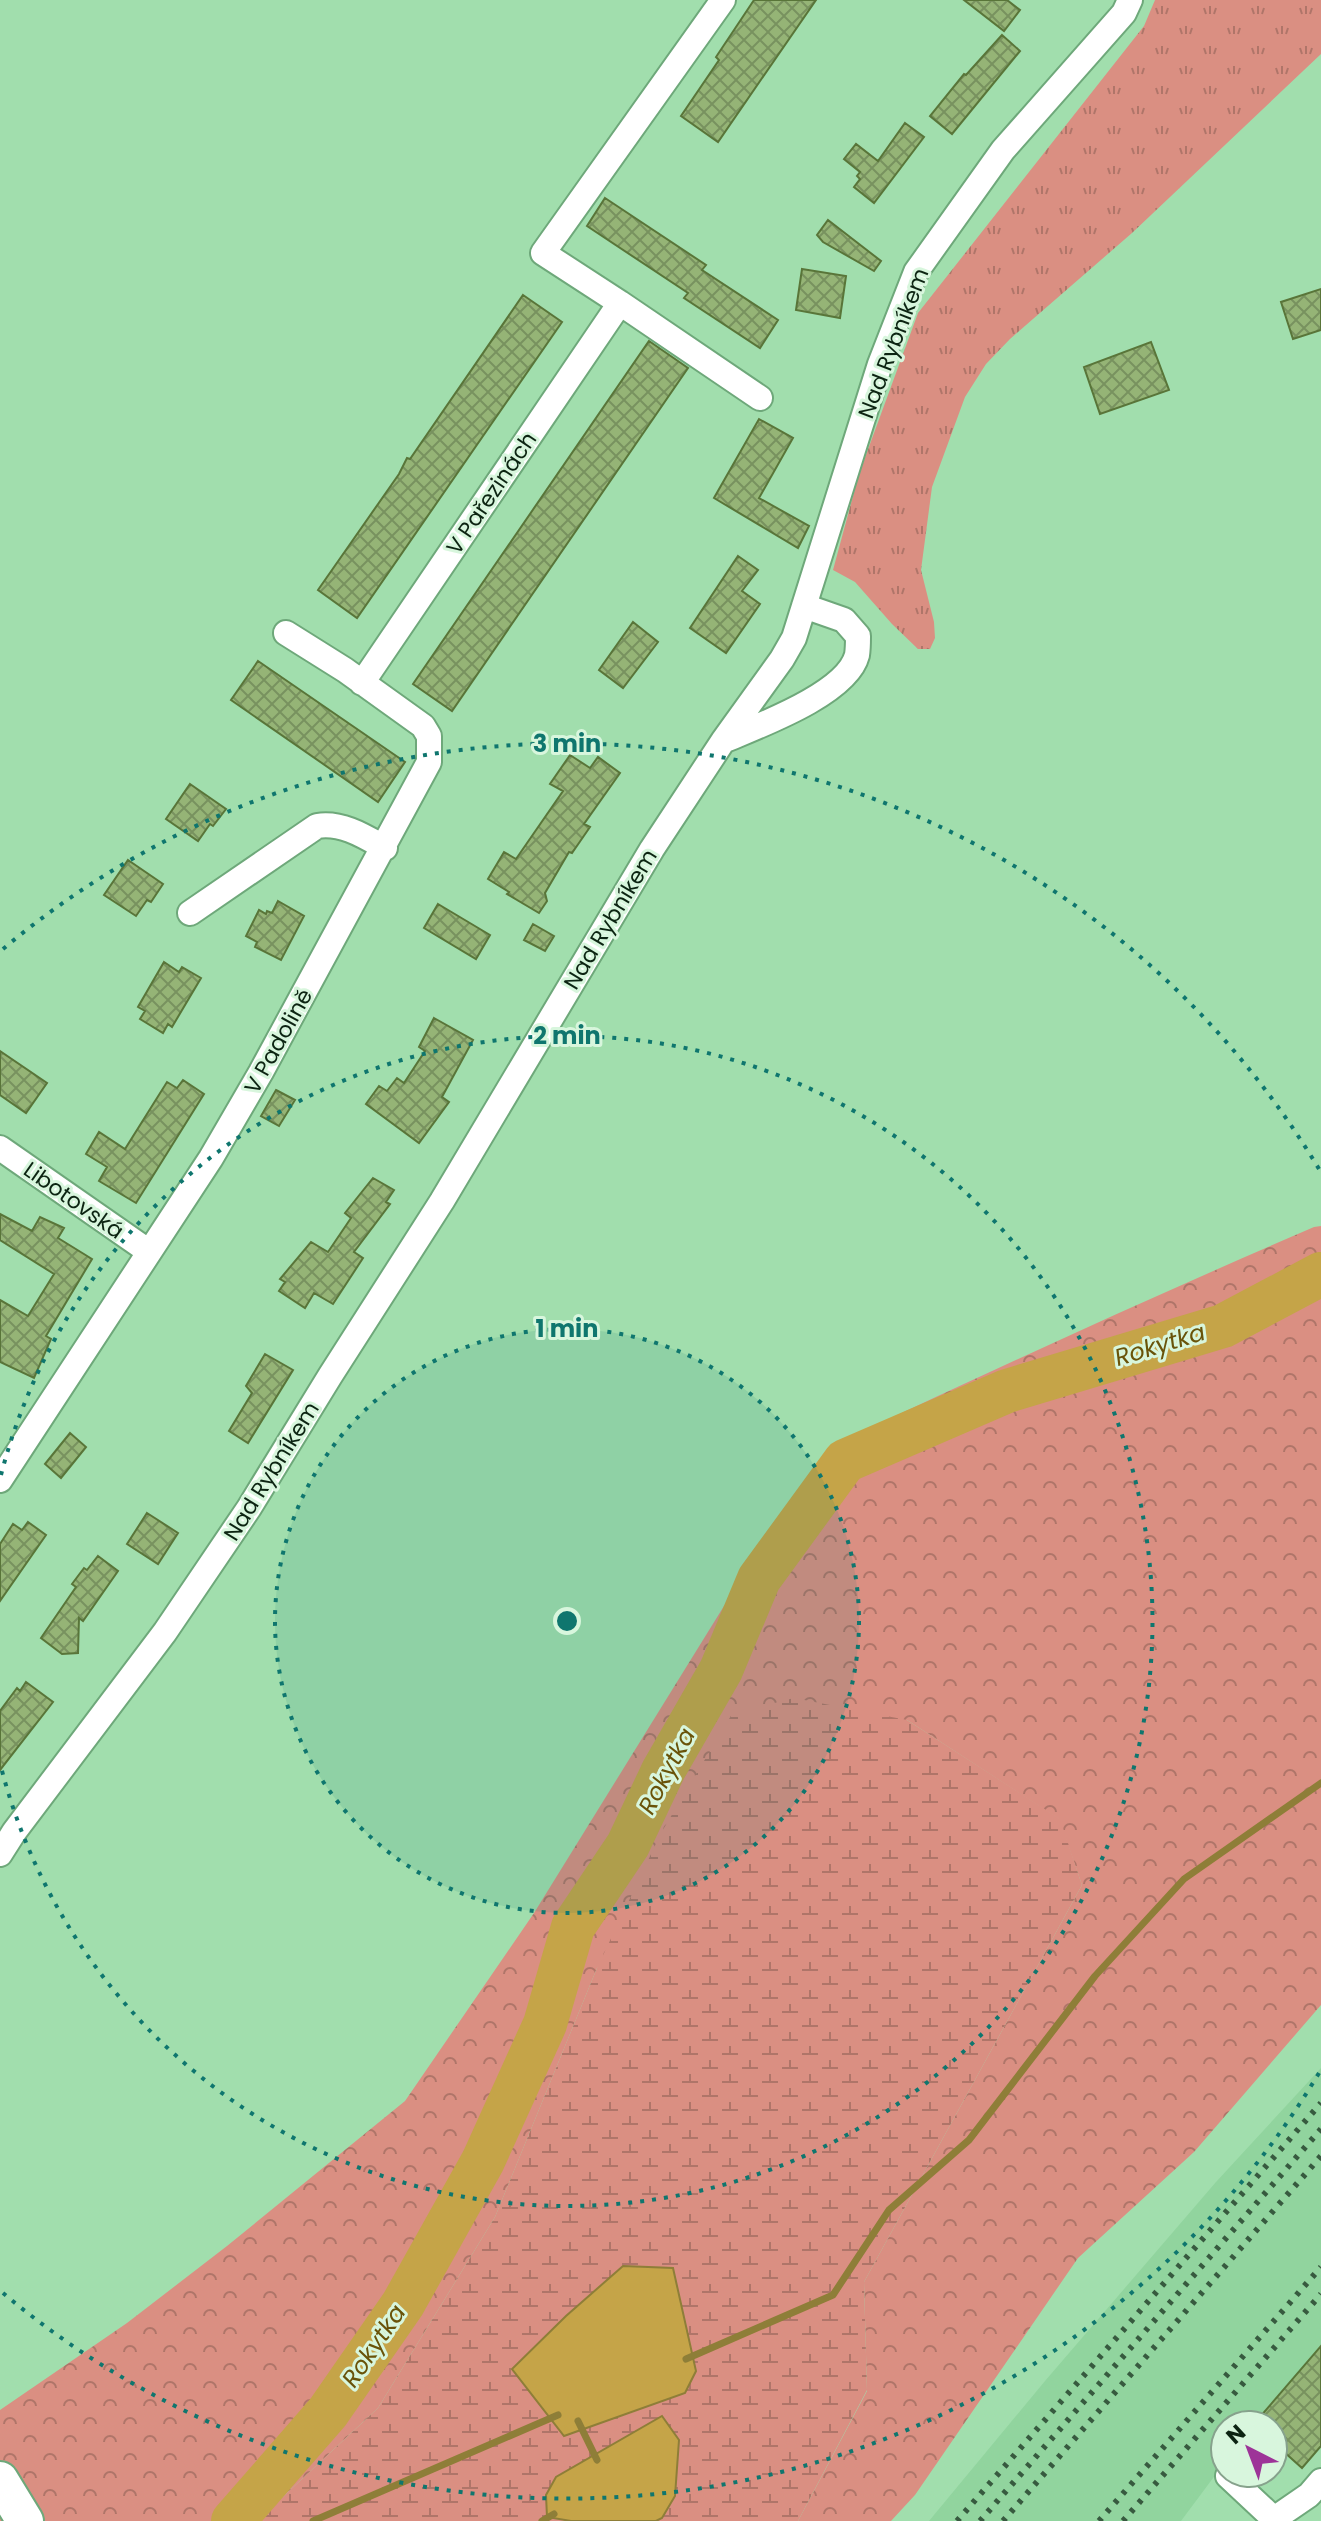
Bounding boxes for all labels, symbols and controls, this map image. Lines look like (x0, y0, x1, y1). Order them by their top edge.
street label: Nad Rybníkem (851, 263, 936, 423)
street label: V Pařezinách (439, 426, 544, 561)
text: 3 min (533, 727, 601, 760)
street label: Nad Rybníkem (556, 843, 665, 995)
street label: V Padolině (237, 983, 320, 1099)
text: 2 min (533, 1019, 601, 1052)
street label: Libotovská (17, 1154, 130, 1246)
text: 1 min (536, 1312, 598, 1345)
water label: Rokytka (1110, 1315, 1209, 1374)
street label: Nad Rybníkem (216, 1396, 327, 1547)
centre of rings (553, 1607, 581, 1635)
water label: Rokytka (630, 1722, 703, 1820)
water label: Rokytka (334, 2298, 413, 2394)
north arrow (1209, 2409, 1289, 2489)
text: N (1219, 2417, 1252, 2452)

